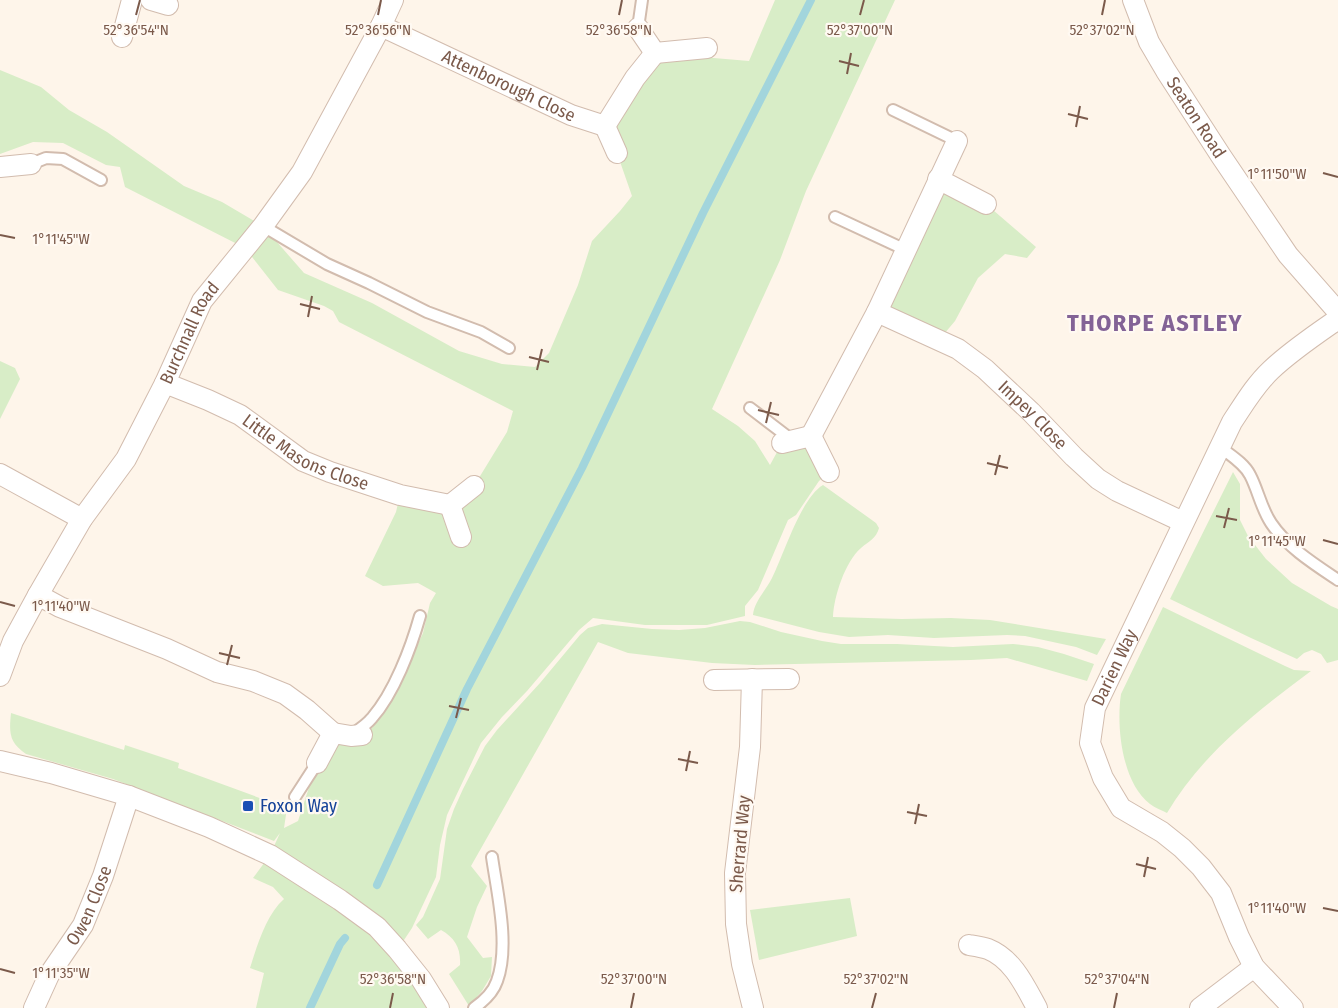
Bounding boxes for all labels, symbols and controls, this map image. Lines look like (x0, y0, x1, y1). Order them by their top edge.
text: 52°36'54"N (103, 21, 169, 39)
text: 52°36'56"N (345, 21, 411, 39)
text: 52°36'58"N (586, 21, 652, 39)
text: 52°37'00"N (827, 21, 893, 39)
text: 52°37'02"N (1069, 21, 1135, 39)
street label: Attenborough Close (438, 45, 579, 127)
street label: Seaton Road (1162, 73, 1231, 162)
text: 1°11'50"W (1248, 165, 1306, 183)
text: 1°11'45"W (32, 230, 90, 248)
street label: Burchnall Road (155, 277, 224, 388)
district label: THORPE ASTLEY (1067, 309, 1243, 337)
street label: Impey Close (993, 376, 1072, 454)
street label: Little Masons Close (238, 409, 372, 495)
text: 1°11'45"W (1248, 532, 1306, 550)
text: 1°11'40"W (32, 597, 90, 615)
street label: Darien Way (1087, 626, 1142, 709)
place label: Foxon Way (260, 795, 337, 817)
street label: Sherrard Way (725, 795, 755, 893)
marker: Foxon Way (241, 799, 255, 813)
street label: Owen Close (61, 863, 117, 950)
text: 1°11'40"W (1248, 899, 1306, 917)
text: 1°11'35"W (32, 964, 90, 982)
text: 52°36'58"N (360, 970, 426, 988)
text: 52°37'00"N (601, 970, 667, 988)
text: 52°37'02"N (843, 970, 909, 988)
text: 52°37'04"N (1084, 970, 1150, 988)

